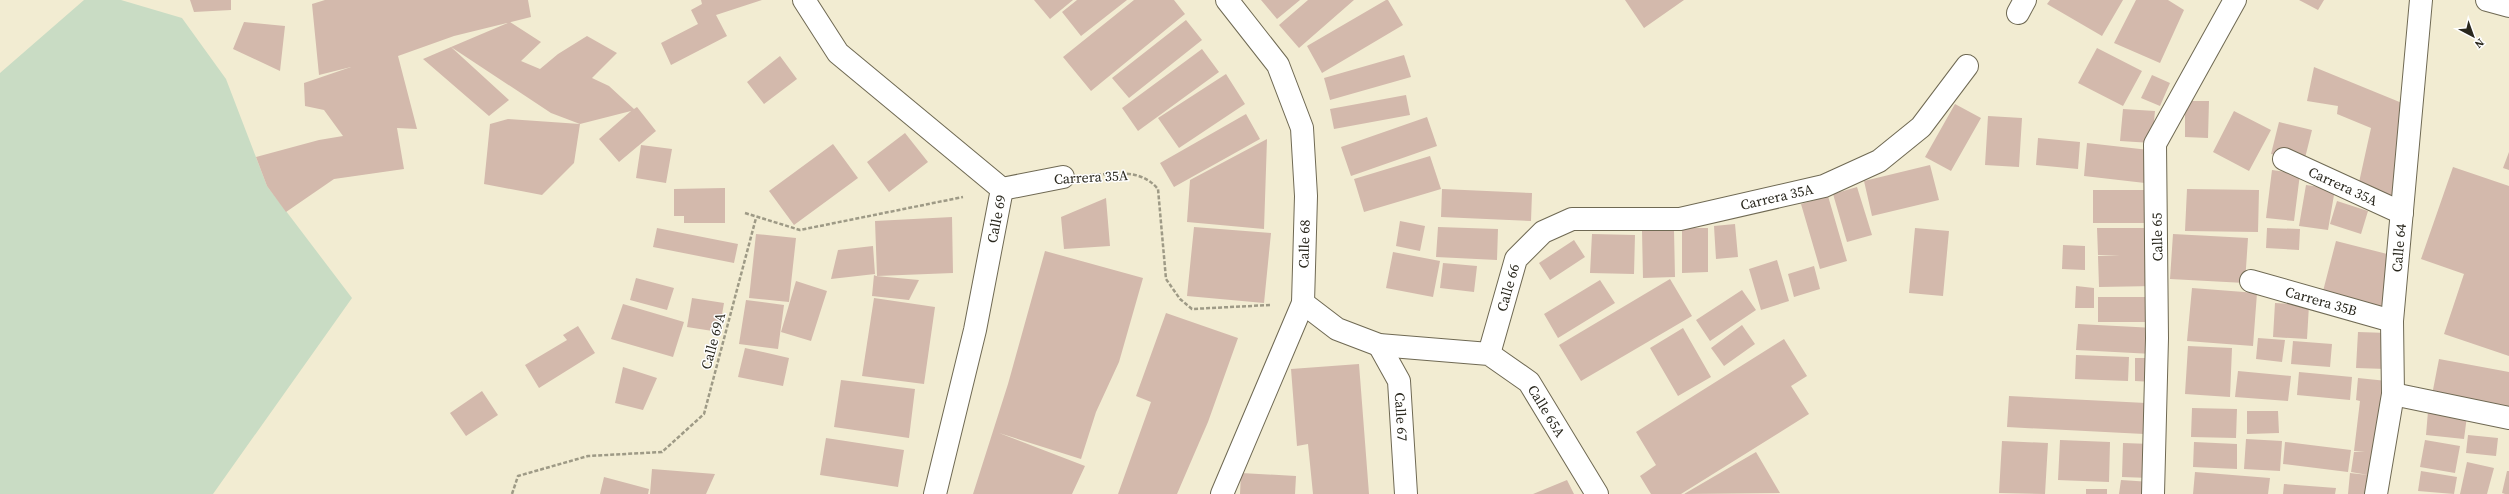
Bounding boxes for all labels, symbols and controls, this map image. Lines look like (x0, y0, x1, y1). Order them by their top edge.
north arrow (2453, 16, 2493, 56)
text: N (2471, 35, 2487, 51)
street label: Carrera 35A (2305, 162, 2382, 211)
street label: Carrera 35A (1053, 165, 1129, 189)
street label: Carrera 35A (1738, 179, 1816, 215)
street label: Calle 69 (982, 193, 1011, 245)
street label: Calle 65 (2147, 212, 2167, 262)
street label: Calle 68 (1293, 219, 1315, 269)
street label: Calle 64 (2386, 223, 2411, 273)
street label: Calle 66 (1492, 261, 1524, 314)
street label: Carrera 35B (2283, 281, 2360, 321)
street label: Calle 69A (696, 310, 730, 372)
street label: Calle 65A (1523, 381, 1571, 442)
street label: Calle 67 (1390, 392, 1413, 442)

